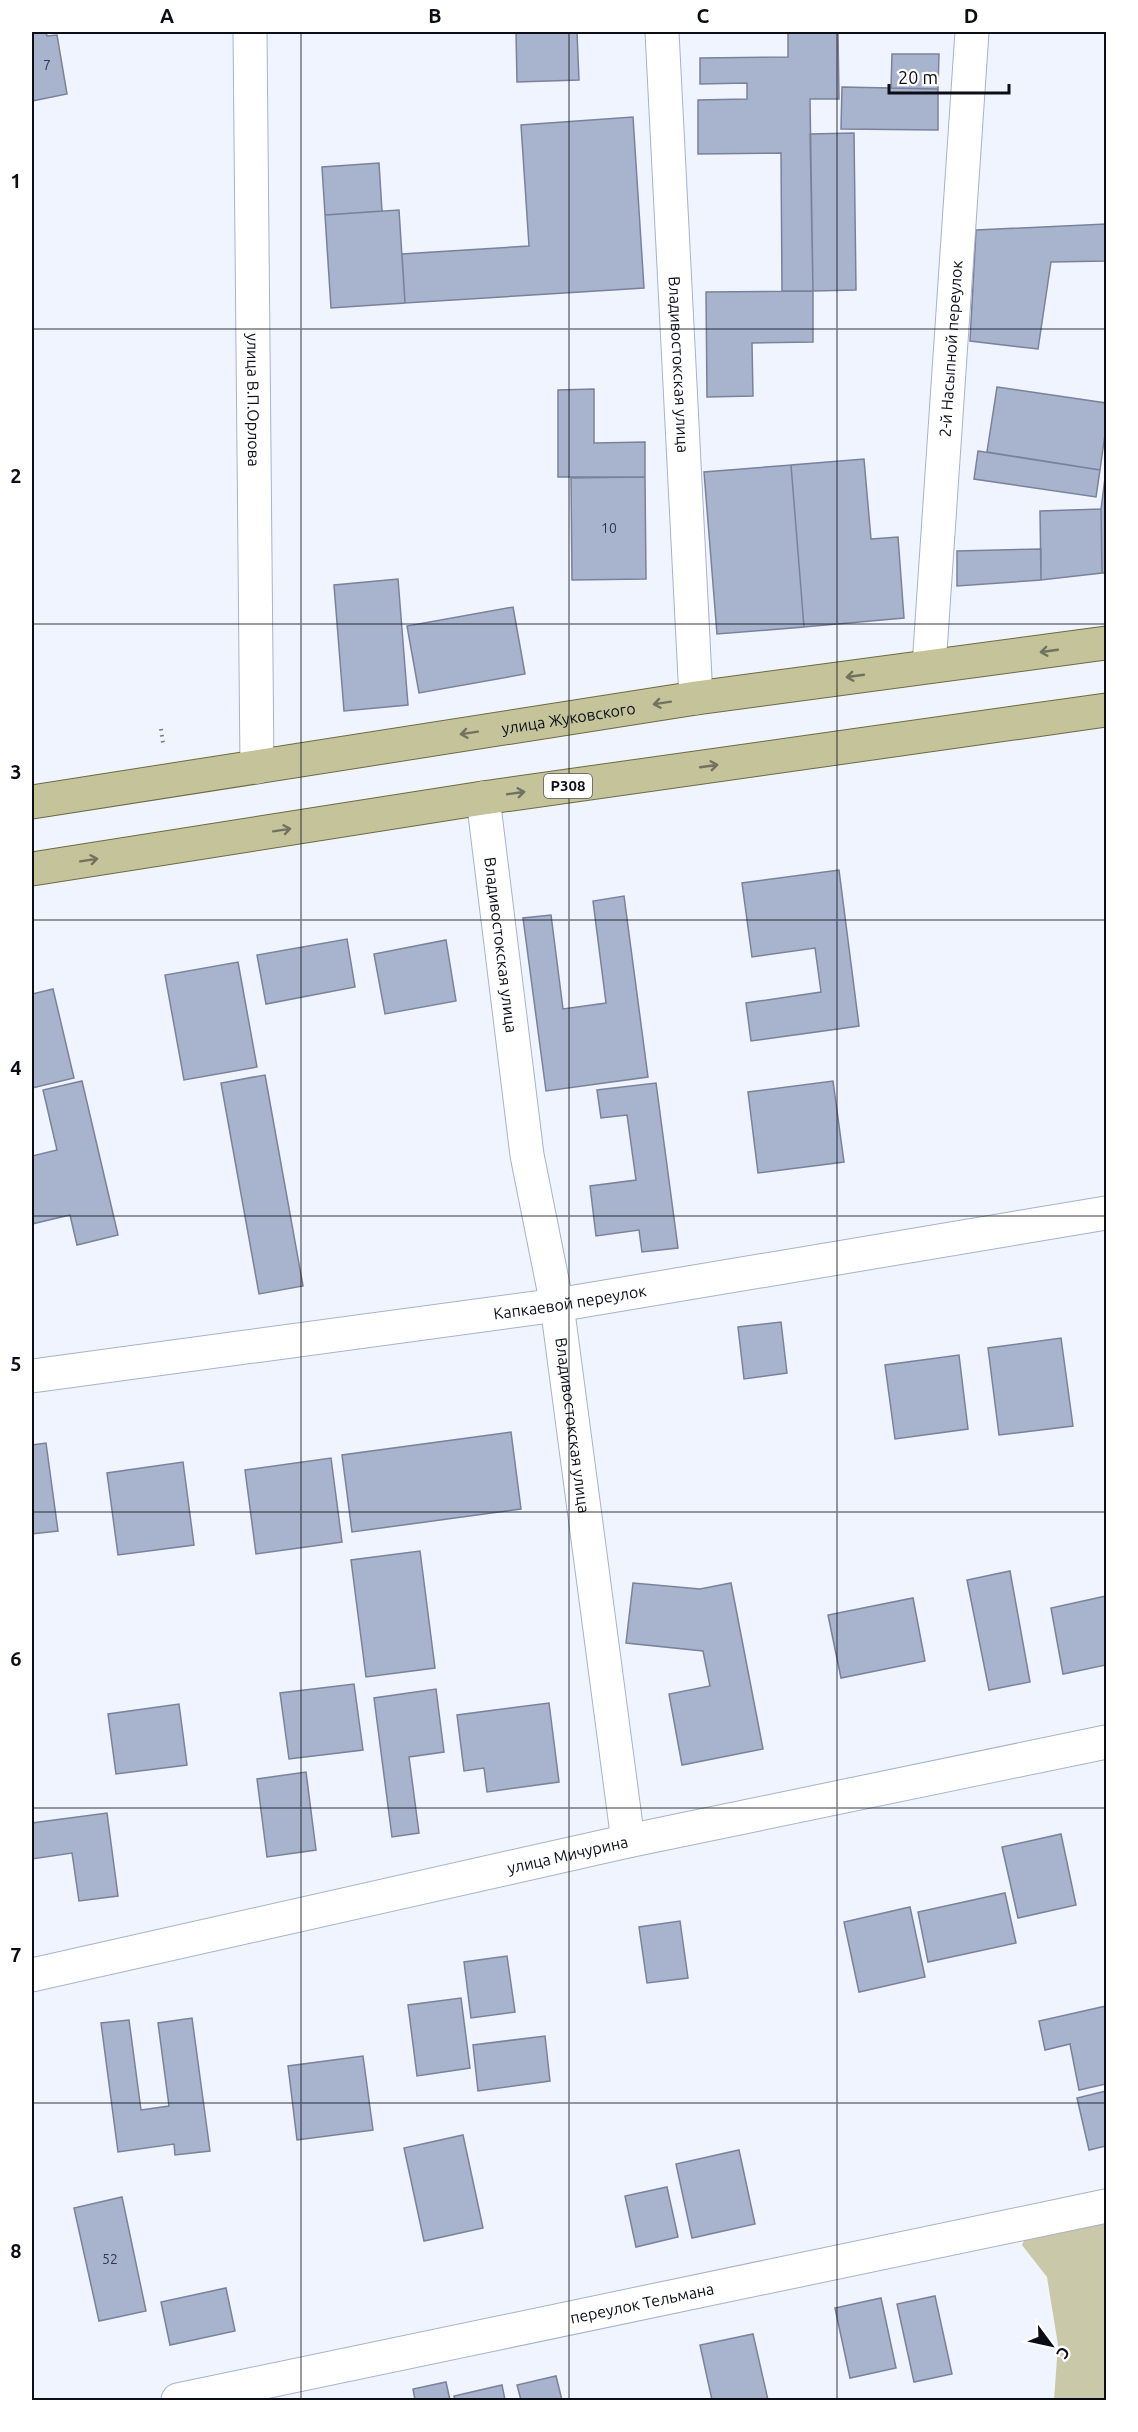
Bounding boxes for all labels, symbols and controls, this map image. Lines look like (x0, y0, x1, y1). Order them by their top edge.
text: A (160, 4, 174, 27)
text: B (428, 4, 442, 27)
text: C (697, 4, 710, 27)
text: D (964, 4, 978, 27)
house number: 7 (43, 57, 51, 73)
scale bar (889, 57, 1009, 95)
text: 20 m (898, 67, 938, 87)
text: 1 (10, 169, 22, 192)
street label: 2-й Насыпной переулок (936, 260, 965, 438)
street label: Владивостокская улица (665, 276, 692, 453)
street label: улица В.П.Орлова (244, 333, 263, 467)
text: 2 (10, 464, 22, 487)
house number: 10 (601, 520, 617, 536)
one-way arrow (1039, 645, 1059, 656)
one-way arrow (846, 671, 866, 682)
one-way arrow (653, 698, 672, 709)
street label: улица Жуковского (500, 699, 637, 737)
one-way arrow (460, 728, 480, 739)
text: 3 (10, 760, 22, 783)
one-way arrow (699, 760, 719, 771)
road number: P308 (544, 774, 592, 798)
one-way arrow (506, 788, 525, 799)
one-way arrow (272, 824, 291, 835)
one-way arrow (79, 854, 99, 865)
street label: Владивостокская улица (481, 856, 521, 1034)
text: 4 (10, 1056, 22, 1079)
street label: Капкаевой переулок (492, 1281, 648, 1323)
street label: Владивостокская улица (552, 1336, 593, 1514)
text: 5 (10, 1352, 22, 1375)
text: 6 (10, 1647, 22, 1670)
street label: улица Мичурина (505, 1832, 630, 1877)
text: 7 (10, 1943, 22, 1966)
text: 8 (10, 2239, 22, 2262)
house number: 52 (102, 2251, 118, 2267)
street label: переулок Тельмана (568, 2279, 716, 2327)
north arrow (1021, 2315, 1081, 2375)
text: С (1053, 2344, 1074, 2362)

